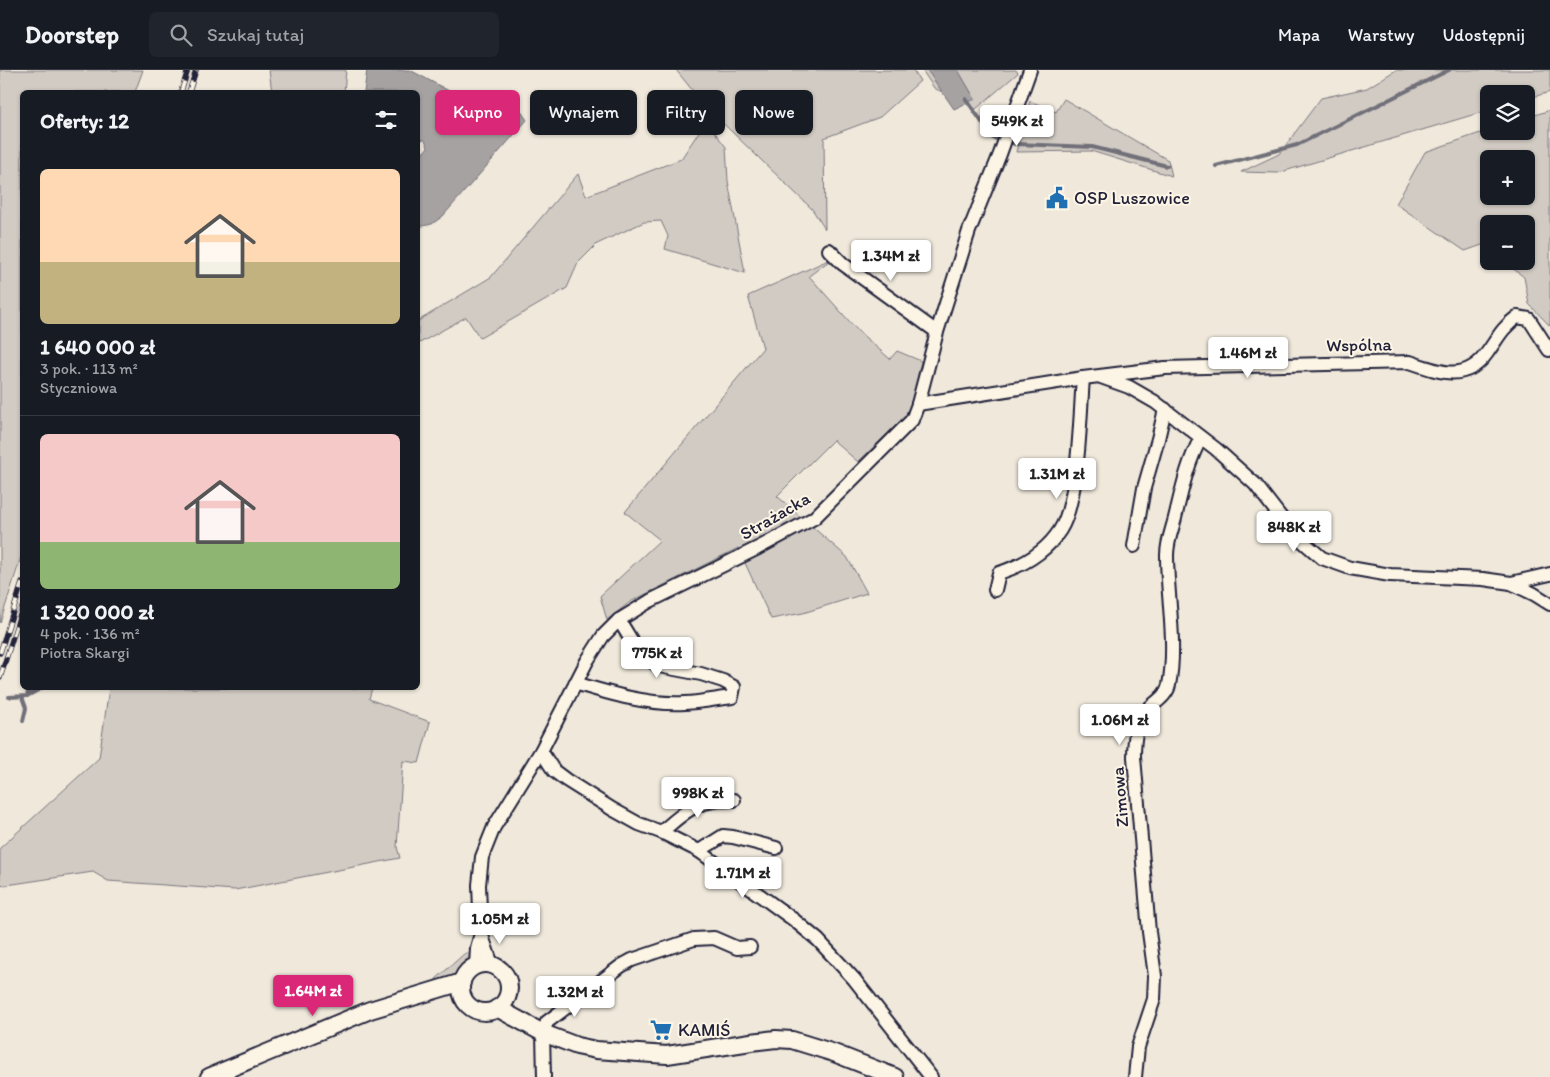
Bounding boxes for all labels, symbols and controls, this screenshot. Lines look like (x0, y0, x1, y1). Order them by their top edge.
search box (149, 12, 499, 57)
text: Doorstep (25, 20, 119, 49)
icon: search (167, 21, 195, 49)
text: Szukaj tutaj (207, 23, 304, 46)
text: Mapa (1278, 24, 1320, 46)
text: Warstwy (1348, 24, 1415, 46)
text: Udostępnij (1443, 24, 1525, 46)
map controls (1480, 85, 1535, 270)
button: layers (1480, 85, 1535, 140)
chip: Kupno (435, 90, 520, 135)
chip: Wynajem (530, 90, 637, 135)
chip: Filtry (647, 90, 725, 135)
chip: Nowe (735, 90, 813, 135)
pin: 549K zł (971, 104, 1063, 147)
icon: filters (372, 106, 400, 134)
text: Oferty: 12 (40, 108, 129, 133)
text: 549K zł (991, 111, 1043, 130)
button: + (1480, 150, 1535, 205)
public building icon: OSP Luszowice (1044, 185, 1070, 211)
place label: OSP Luszowice (1074, 187, 1190, 209)
icon: home (175, 201, 265, 291)
button: − (1480, 215, 1535, 270)
pin: 1.34M zł (839, 240, 943, 282)
text: 1.34M zł (862, 246, 920, 265)
street label: Wspólna (1326, 333, 1393, 357)
text: 1 640 000 zł (40, 334, 155, 359)
pin: 1.46M zł (1196, 336, 1300, 379)
text: 1.46M zł (1219, 343, 1277, 362)
text: 3 pok. · 113 m² (40, 359, 138, 378)
text: Styczniowa (40, 378, 117, 397)
pin: 1.31M zł (1005, 458, 1109, 500)
text: 1.31M zł (1029, 464, 1085, 483)
icon: home (175, 467, 265, 557)
street label: Strażacka (736, 487, 815, 545)
pin: 848K zł (1248, 510, 1340, 553)
text: 848K zł (1268, 517, 1320, 536)
text: 1 320 000 zł (40, 599, 154, 624)
text: 4 pok. · 136 m² (40, 624, 140, 643)
pin: 775K zł (611, 636, 703, 679)
text: Piotra Skargi (40, 643, 130, 662)
text: 775K zł (632, 643, 682, 662)
pin: 1.06M zł (1068, 704, 1172, 746)
text: 1.06M zł (1091, 710, 1149, 729)
street label: Zimowa (1106, 765, 1134, 828)
pin: 998K zł (652, 776, 744, 819)
text: 998K zł (672, 783, 724, 802)
pin: 1.71M zł (691, 856, 795, 899)
text: 1.71M zł (716, 863, 770, 882)
pin: 1.05M zł (448, 902, 552, 945)
text: 1.05M zł (471, 909, 529, 928)
pin: 1.64M zł (261, 974, 365, 1017)
pin: 1.32M zł (523, 976, 627, 1018)
text: 1.64M zł (284, 981, 342, 1000)
text: 1.32M zł (547, 982, 603, 1001)
supermarket icon: KAMIŚ (648, 1017, 674, 1043)
place label: KAMIŚ (678, 1019, 730, 1041)

